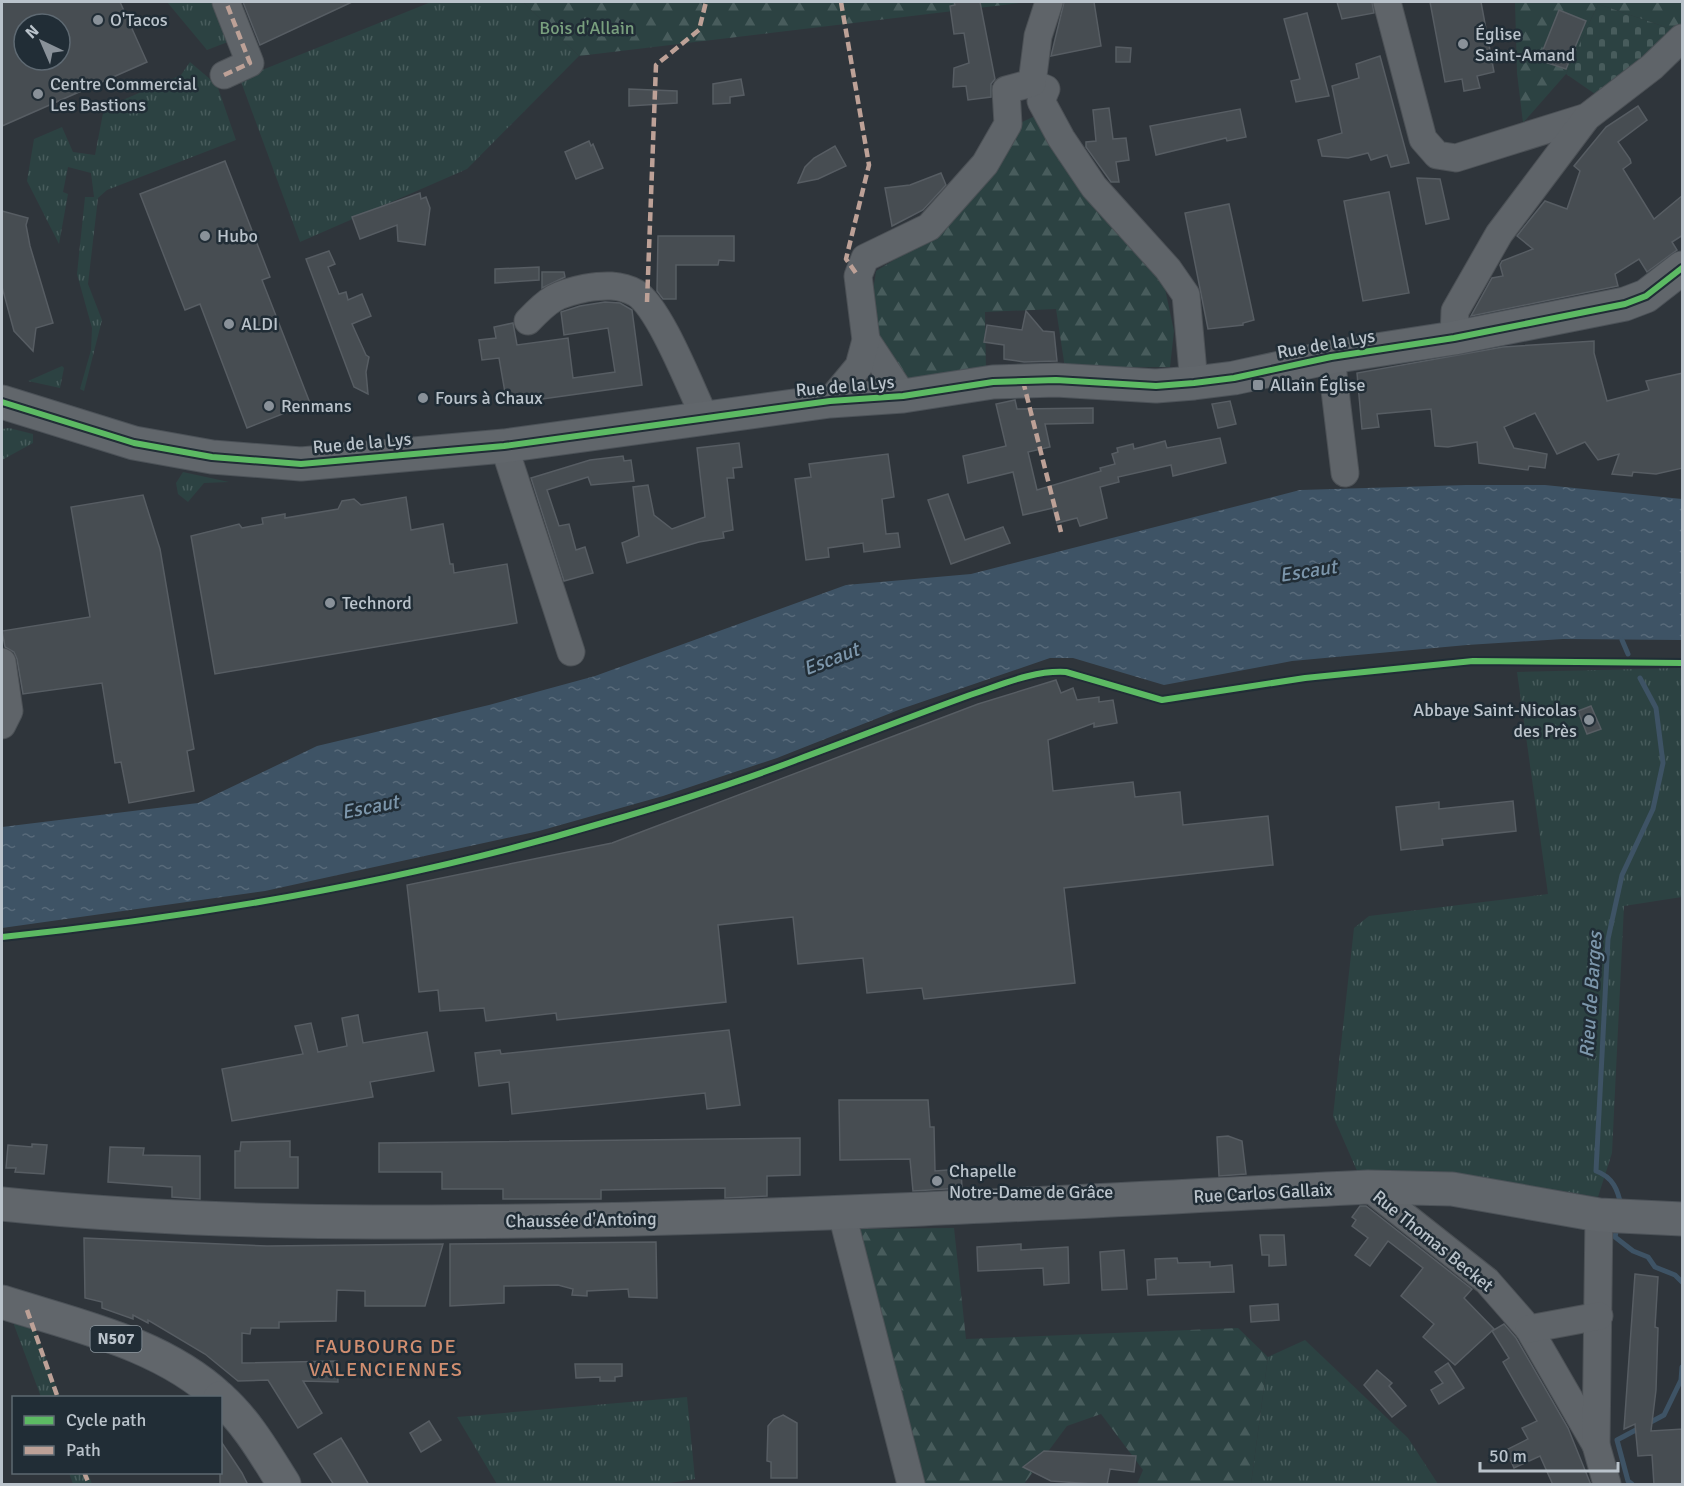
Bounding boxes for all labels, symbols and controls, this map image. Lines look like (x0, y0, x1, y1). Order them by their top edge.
place label: O'Tacos (110, 9, 168, 31)
north arrow (12, 12, 72, 72)
marker: O'Tacos (91, 13, 105, 27)
park label: Bois d'Allain (539, 17, 635, 39)
text: N (21, 21, 43, 43)
place label: Église Saint-Amand (1475, 23, 1575, 66)
marker: Église Saint-Amand (1456, 37, 1470, 51)
place label: Centre Commercial Les Bastions (50, 73, 197, 116)
marker: Centre Commercial Les Bastions (31, 87, 45, 101)
place label: Hubo (217, 225, 258, 247)
marker: Hubo (198, 229, 212, 243)
place label: ALDI (241, 313, 278, 335)
marker: ALDI (222, 317, 236, 331)
street label: Rue de la Lys (1275, 325, 1377, 363)
street label: Rue de la Lys (795, 371, 895, 401)
place label: Allain Église (1270, 374, 1366, 396)
marker: Allain Église (1251, 378, 1265, 392)
place label: Fours à Chaux (435, 387, 543, 409)
marker: Fours à Chaux (416, 391, 430, 405)
place label: Renmans (281, 395, 352, 417)
marker: Renmans (262, 399, 276, 413)
street label: Rue de la Lys (312, 428, 412, 458)
water label: Escaut (1278, 554, 1340, 588)
place label: Technord (342, 592, 412, 614)
marker: Technord (323, 596, 337, 610)
water label: Escaut (800, 636, 864, 681)
place label: Abbaye Saint-Nicolas des Près (1413, 699, 1577, 742)
marker: Abbaye Saint-Nicolas des Près (1582, 713, 1596, 727)
water label: Escaut (339, 789, 403, 825)
water label: Rieu de Barges (1574, 929, 1608, 1059)
place label: Chapelle Notre-Dame de Grâce (949, 1160, 1113, 1203)
marker: Chapelle Notre-Dame de Grâce (930, 1174, 944, 1188)
street label: Rue Carlos Gallaix (1193, 1178, 1334, 1208)
street label: Rue Thomas Becket (1368, 1186, 1498, 1296)
street label: Chaussée d'Antoing (505, 1208, 657, 1232)
road number: N507 (90, 1326, 142, 1352)
district label: FAUBOURG DE VALENCIENNES (309, 1334, 463, 1382)
legend (12, 1396, 222, 1474)
text: Cycle path (66, 1409, 146, 1431)
scale bar (1480, 1435, 1618, 1473)
text: Path (66, 1439, 101, 1461)
text: 50 m (1489, 1445, 1527, 1467)

